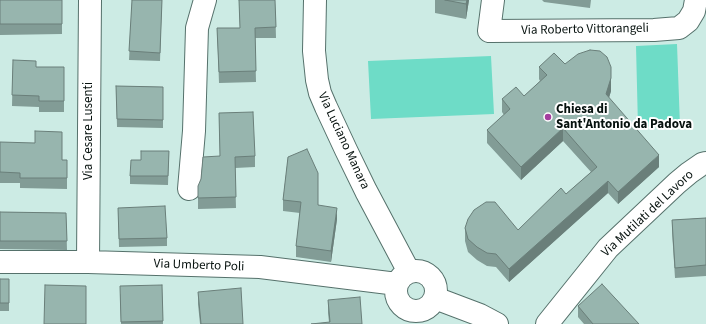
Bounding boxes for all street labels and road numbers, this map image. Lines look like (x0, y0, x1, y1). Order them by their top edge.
street label: Via Roberto Vittorangeli (521, 21, 649, 39)
street label: Via Cesare Lusenti (81, 82, 97, 180)
street label: Via Luciano Manara (314, 90, 372, 192)
street label: Via Mutilati del Lavoro (599, 167, 697, 261)
street label: Via Umberto Poli (153, 257, 245, 275)

